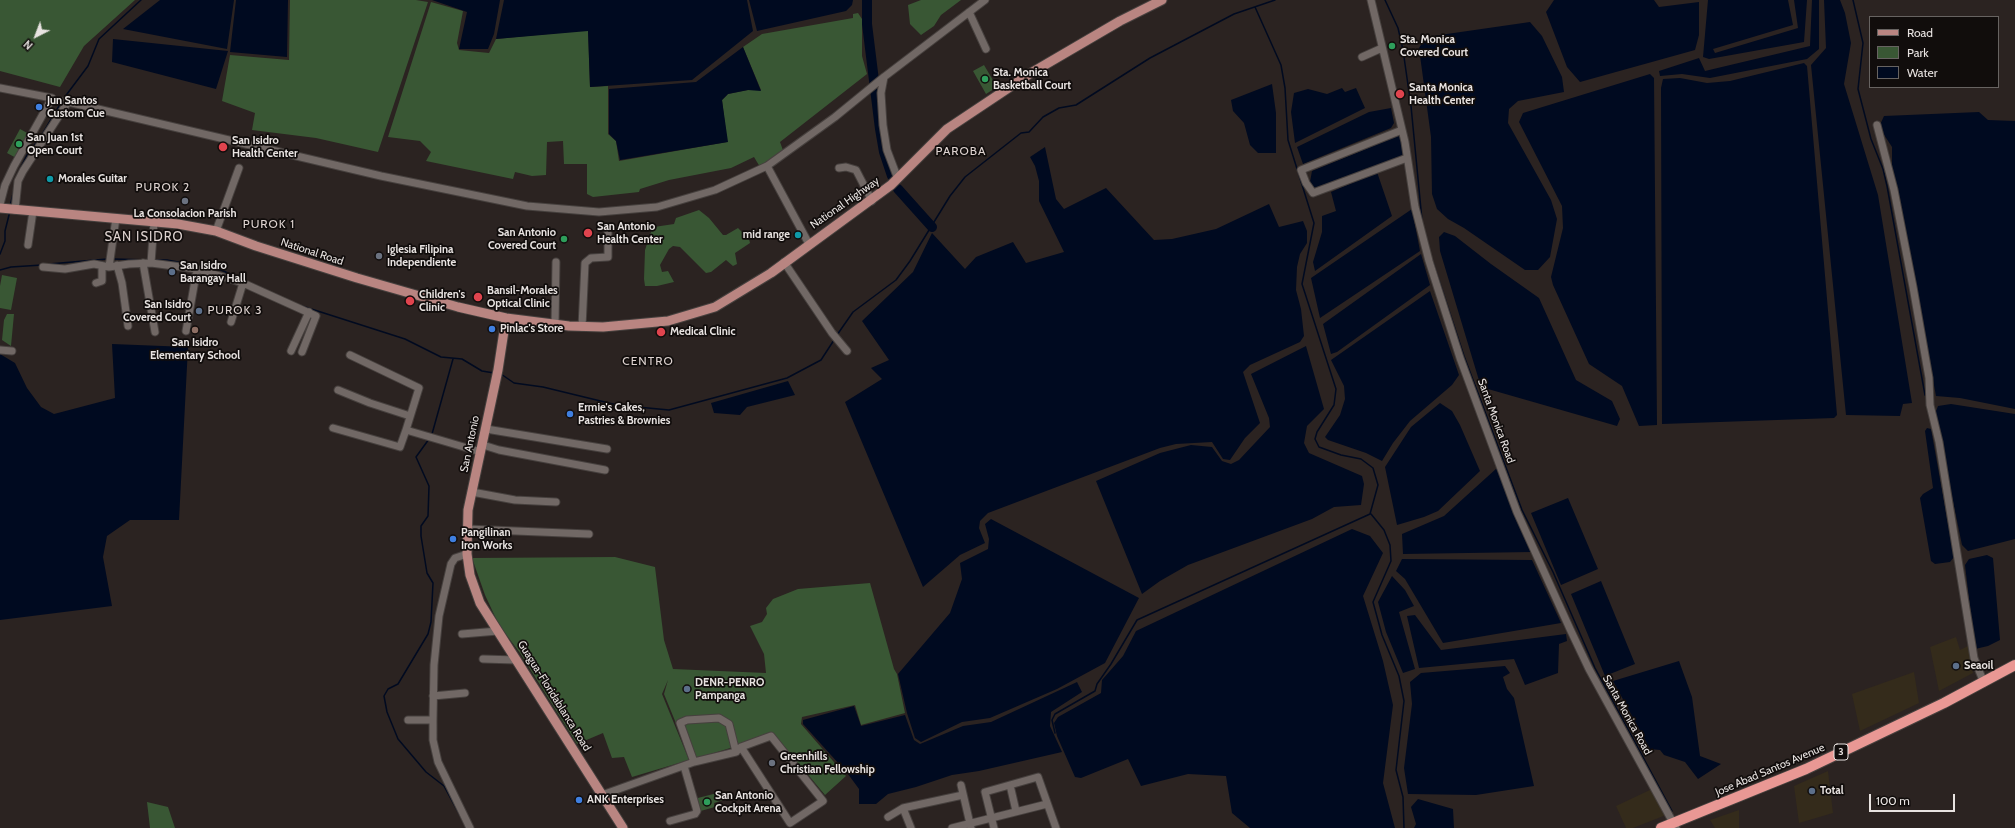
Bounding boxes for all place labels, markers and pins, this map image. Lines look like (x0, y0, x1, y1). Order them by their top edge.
place label: Sta. Monica Covered Court (1400, 33, 1468, 59)
marker: Sta. Monica Covered Court (1387, 41, 1397, 51)
place label: Sta. Monica Basketball Court (993, 66, 1071, 92)
marker: Sta. Monica Basketball Court (980, 74, 990, 84)
place label: Santa Monica Health Center (1409, 81, 1475, 107)
marker: Santa Monica Health Center (1394, 88, 1406, 100)
place label: Jun Santos Custom Cue (47, 94, 105, 120)
marker: Jun Santos Custom Cue (34, 102, 44, 112)
place label: San Juan 1st Open Court (27, 131, 83, 157)
place label: San Isidro Health Center (232, 134, 298, 160)
marker: San Juan 1st Open Court (14, 139, 24, 149)
marker: San Isidro Health Center (217, 141, 229, 153)
place label: Morales Guitar (58, 172, 127, 186)
marker: Morales Guitar (45, 174, 55, 184)
marker: La Consolacion Parish (180, 196, 190, 206)
place label: La Consolacion Parish (133, 207, 237, 221)
place label: San Antonio Health Center (597, 220, 663, 246)
place label: San Antonio Covered Court (488, 226, 556, 252)
marker: San Antonio Health Center (582, 227, 594, 239)
place label: mid range (743, 228, 790, 242)
marker: mid range (793, 230, 803, 240)
marker: San Antonio Covered Court (559, 234, 569, 244)
place label: Iglesia Filipina Independiente (387, 243, 456, 269)
marker: Iglesia Filipina Independiente (374, 251, 384, 261)
place label: San Isidro Barangay Hall (180, 259, 246, 285)
marker: San Isidro Barangay Hall (167, 267, 177, 277)
place label: Bansil-Morales Optical Clinic (487, 284, 558, 310)
place label: Children's Clinic (419, 288, 465, 314)
marker: Bansil-Morales Optical Clinic (472, 291, 484, 303)
marker: Children's Clinic (404, 295, 416, 307)
place label: San Isidro Covered Court (123, 298, 191, 324)
marker: San Isidro Covered Court (194, 306, 204, 316)
place label: Pinlac's Store (500, 322, 563, 336)
marker: Pinlac's Store (487, 324, 497, 334)
marker: San Isidro Elementary School (190, 325, 200, 335)
place label: Medical Clinic (670, 325, 735, 339)
marker: Medical Clinic (655, 326, 667, 338)
place label: San Isidro Elementary School (150, 336, 240, 362)
place label: Ermie's Cakes, Pastries & Brownies (578, 401, 670, 427)
marker: Ermie's Cakes, Pastries & Brownies (565, 409, 575, 419)
place label: Pangilinan Iron Works (461, 526, 512, 552)
marker: Pangilinan Iron Works (448, 534, 458, 544)
place label: Seaoil (1964, 659, 1993, 673)
marker: Seaoil (1951, 661, 1961, 671)
place label: DENR-PENRO Pampanga (695, 676, 764, 702)
marker: DENR-PENRO Pampanga (682, 684, 692, 694)
place label: Greenhills Christian Fellowship (780, 750, 875, 776)
marker: Greenhills Christian Fellowship (767, 758, 777, 768)
place label: Total (1820, 784, 1844, 798)
marker: Total (1807, 786, 1817, 796)
place label: San Antonio Cockpit Arena (715, 789, 781, 815)
place label: ANK Enterprises (587, 793, 664, 807)
marker: ANK Enterprises (574, 795, 584, 805)
marker: San Antonio Cockpit Arena (702, 797, 712, 807)

